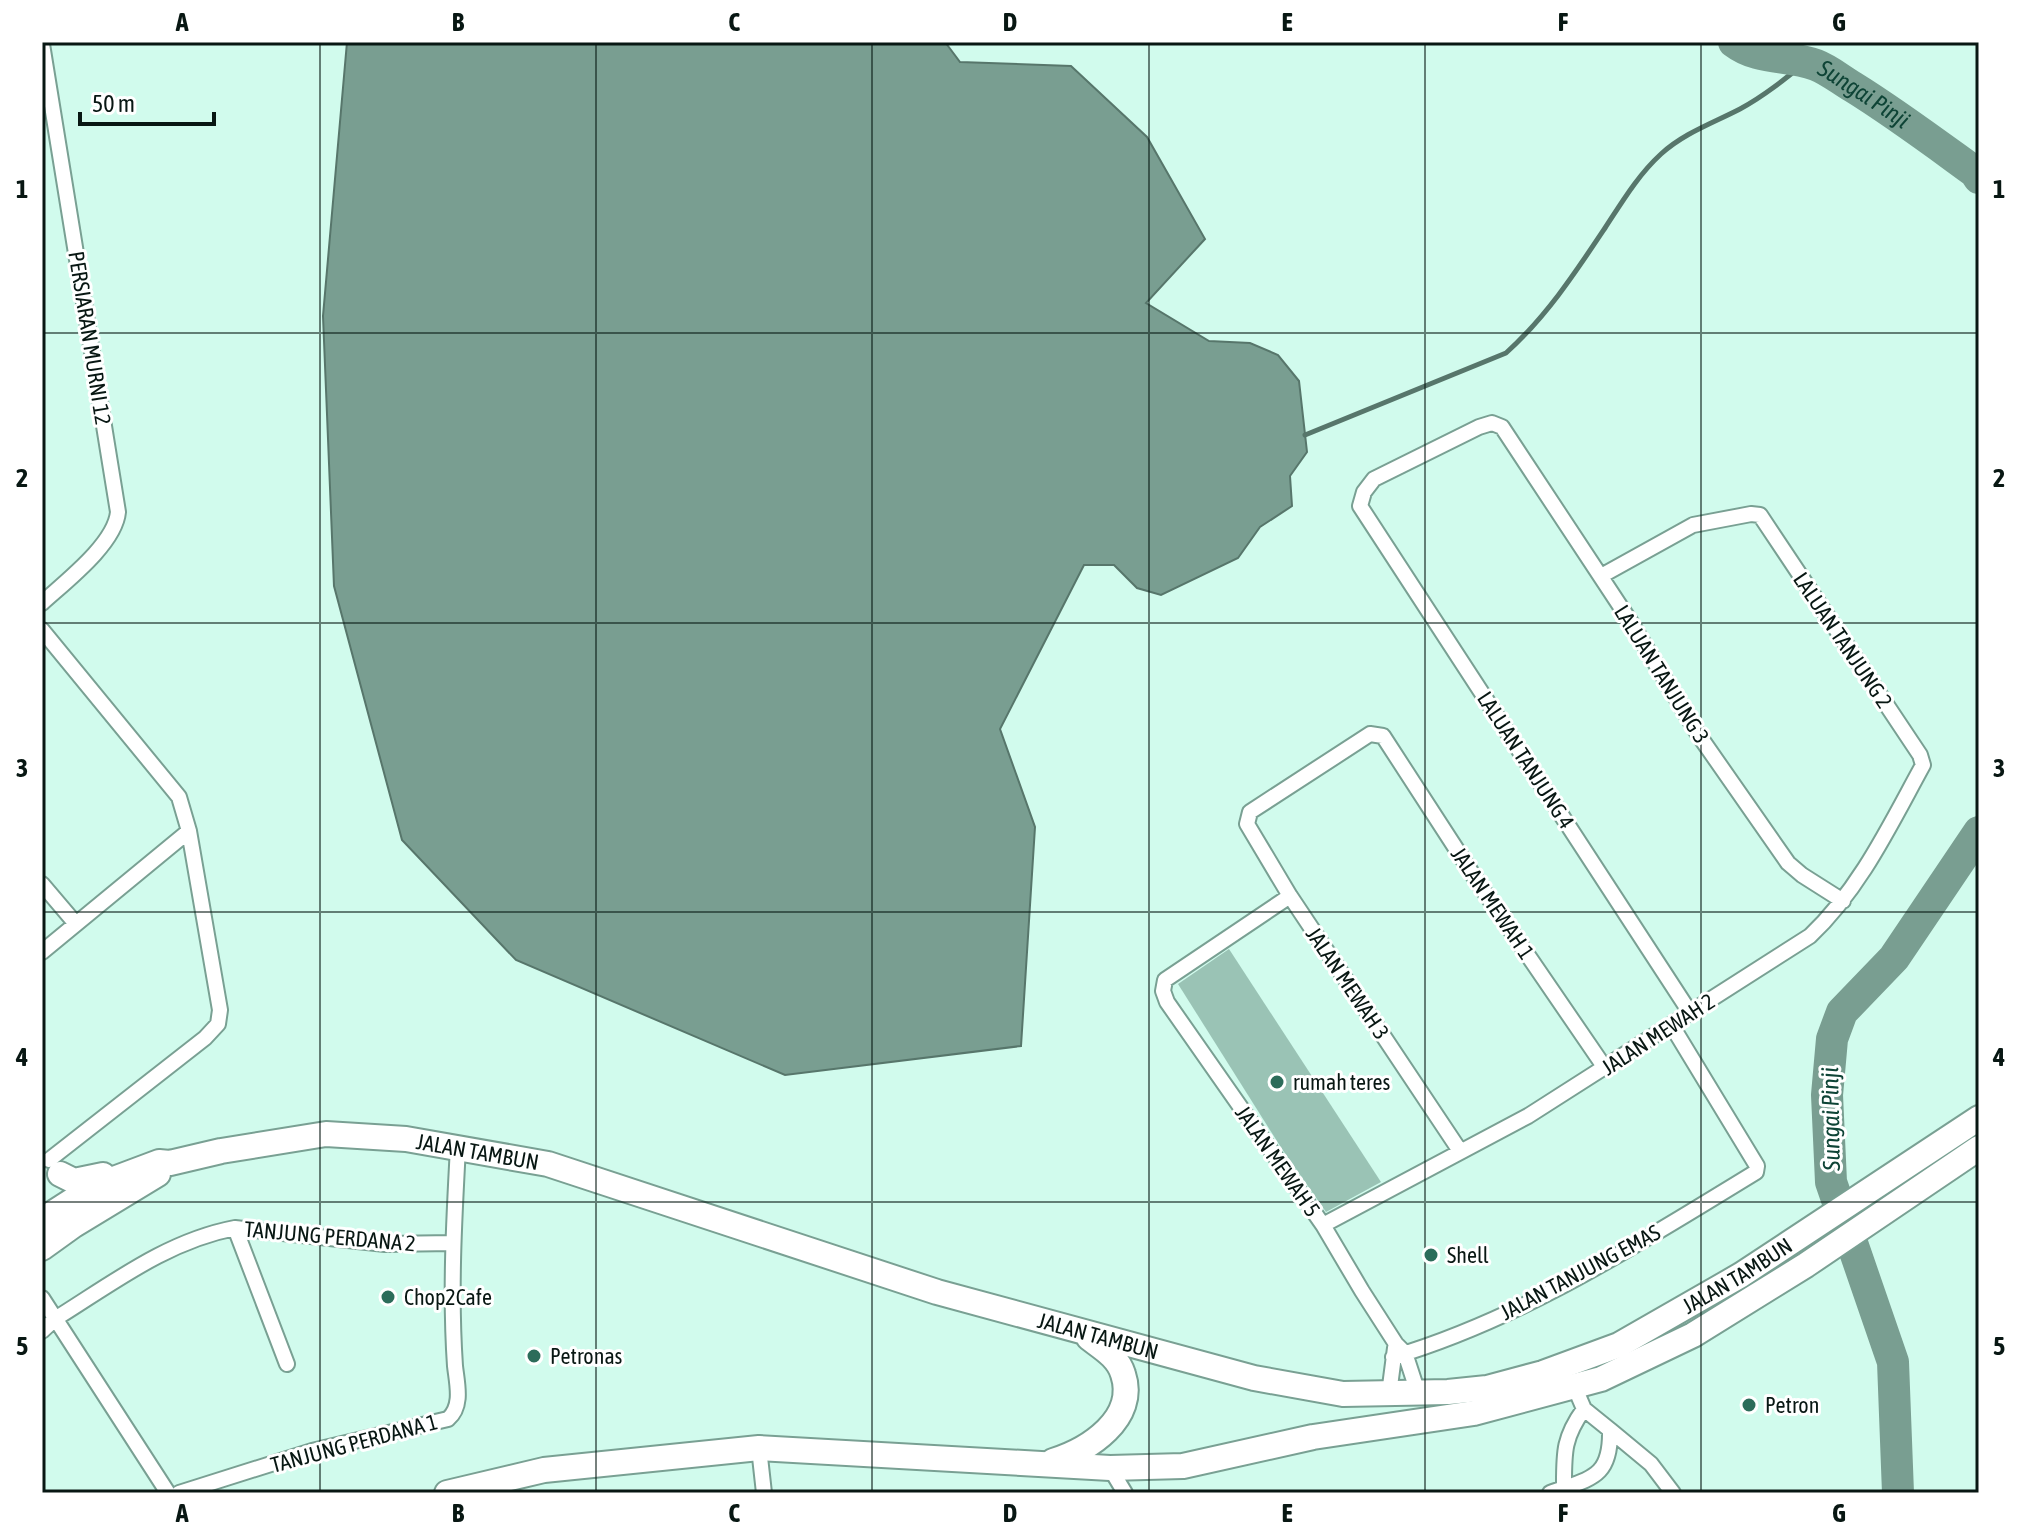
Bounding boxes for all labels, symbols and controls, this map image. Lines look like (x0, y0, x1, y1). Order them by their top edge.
text: A (175, 7, 189, 37)
text: B (452, 7, 465, 37)
text: C (728, 7, 740, 37)
text: D (1003, 7, 1017, 37)
text: E (1281, 7, 1293, 37)
text: F (1558, 7, 1569, 37)
text: G (1832, 7, 1846, 37)
water label: Sungai Pinji (1813, 54, 1915, 133)
scale bar (80, 76, 214, 126)
text: 50 m (92, 90, 135, 117)
text: 1 (16, 174, 28, 204)
text: 1 (1993, 174, 2005, 204)
street label: PERSIARAN MURNI 12 (63, 249, 117, 427)
text: 2 (16, 463, 28, 493)
text: 2 (1993, 463, 2005, 493)
street label: LALUAN TANJUNG 2 (1788, 567, 1898, 713)
street label: LALUAN TANJUNG 3 (1609, 600, 1715, 748)
street label: LALUAN TANJUNG 4 (1472, 687, 1580, 833)
text: 3 (16, 753, 28, 783)
text: 3 (1993, 753, 2005, 783)
street label: JALAN MEWAH 1 (1446, 842, 1540, 964)
street label: JALAN MEWAH 3 (1301, 922, 1395, 1044)
street label: JALAN MEWAH 2 (1597, 988, 1719, 1080)
text: 4 (15, 1042, 28, 1072)
text: 4 (1992, 1042, 2005, 1072)
water label: Sungai Pinji (1816, 1067, 1845, 1172)
place label: rumah teres (1293, 1069, 1390, 1095)
marker: rumah teres (1268, 1073, 1286, 1091)
street label: JALAN MEWAH 5 (1230, 1100, 1326, 1222)
street label: JALAN TAMBUN (414, 1128, 541, 1175)
street label: TANJUNG PERDANA 2 (243, 1216, 417, 1256)
street label: JALAN TANJUNG EMAS (1496, 1219, 1664, 1325)
street label: JALAN TAMBUN (1678, 1232, 1797, 1319)
place label: Shell (1447, 1242, 1489, 1268)
marker: Shell (1422, 1246, 1440, 1264)
place label: Chop2Cafe (404, 1284, 492, 1310)
marker: Chop2Cafe (379, 1288, 397, 1306)
street label: JALAN TAMBUN (1035, 1307, 1161, 1364)
text: 5 (16, 1331, 28, 1361)
text: 5 (1993, 1331, 2005, 1361)
place label: Petronas (550, 1343, 623, 1369)
marker: Petronas (525, 1347, 543, 1365)
place label: Petron (1765, 1392, 1819, 1418)
marker: Petron (1740, 1396, 1758, 1414)
street label: TANJUNG PERDANA 1 (268, 1408, 440, 1478)
text: A (175, 1498, 189, 1528)
text: B (452, 1498, 465, 1528)
text: C (728, 1498, 740, 1528)
text: D (1003, 1498, 1017, 1528)
text: E (1281, 1498, 1293, 1528)
text: F (1558, 1498, 1569, 1528)
text: G (1832, 1498, 1846, 1528)

